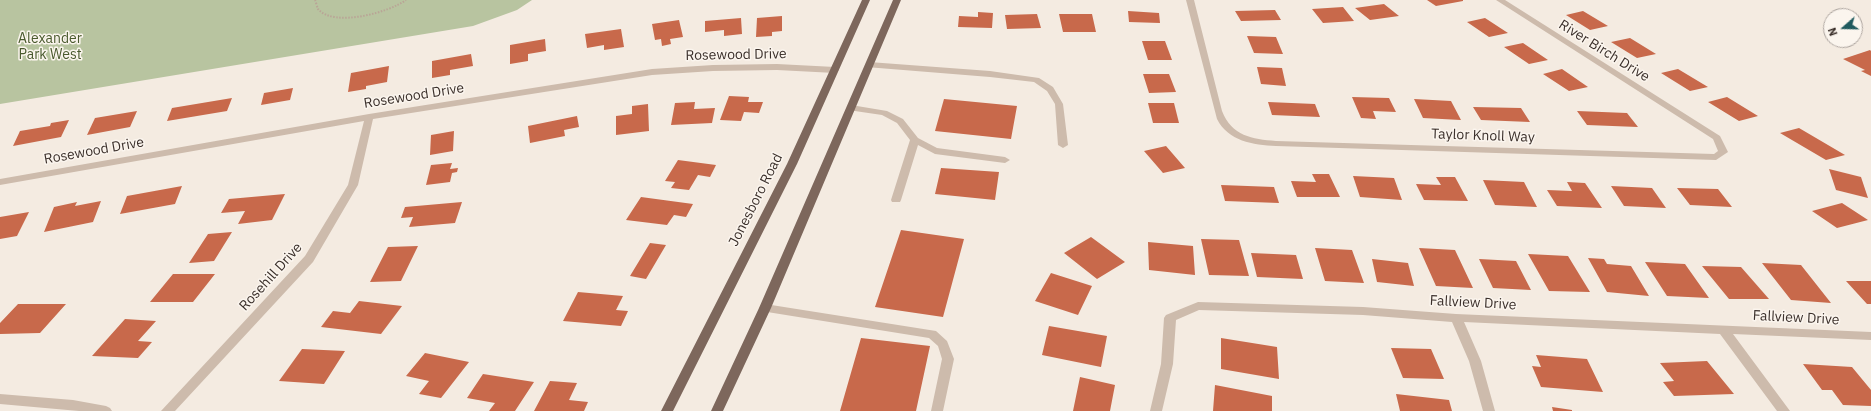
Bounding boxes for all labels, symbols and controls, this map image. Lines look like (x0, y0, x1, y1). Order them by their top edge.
north arrow (1823, 8, 1863, 48)
street label: River Birch Drive (1556, 16, 1652, 86)
text: N (1825, 26, 1841, 38)
park label: Alexander Park West (18, 31, 82, 64)
street label: Rosewood Drive (685, 46, 787, 64)
street label: Rosewood Drive (363, 80, 465, 112)
street label: Taylor Knoll Way (1431, 126, 1535, 146)
street label: Rosewood Drive (43, 134, 145, 168)
street label: Jonesboro Road (725, 151, 787, 249)
street label: Rosehill Drive (236, 239, 306, 315)
street label: Fallview Drive (1429, 292, 1517, 314)
street label: Fallview Drive (1752, 307, 1840, 329)

